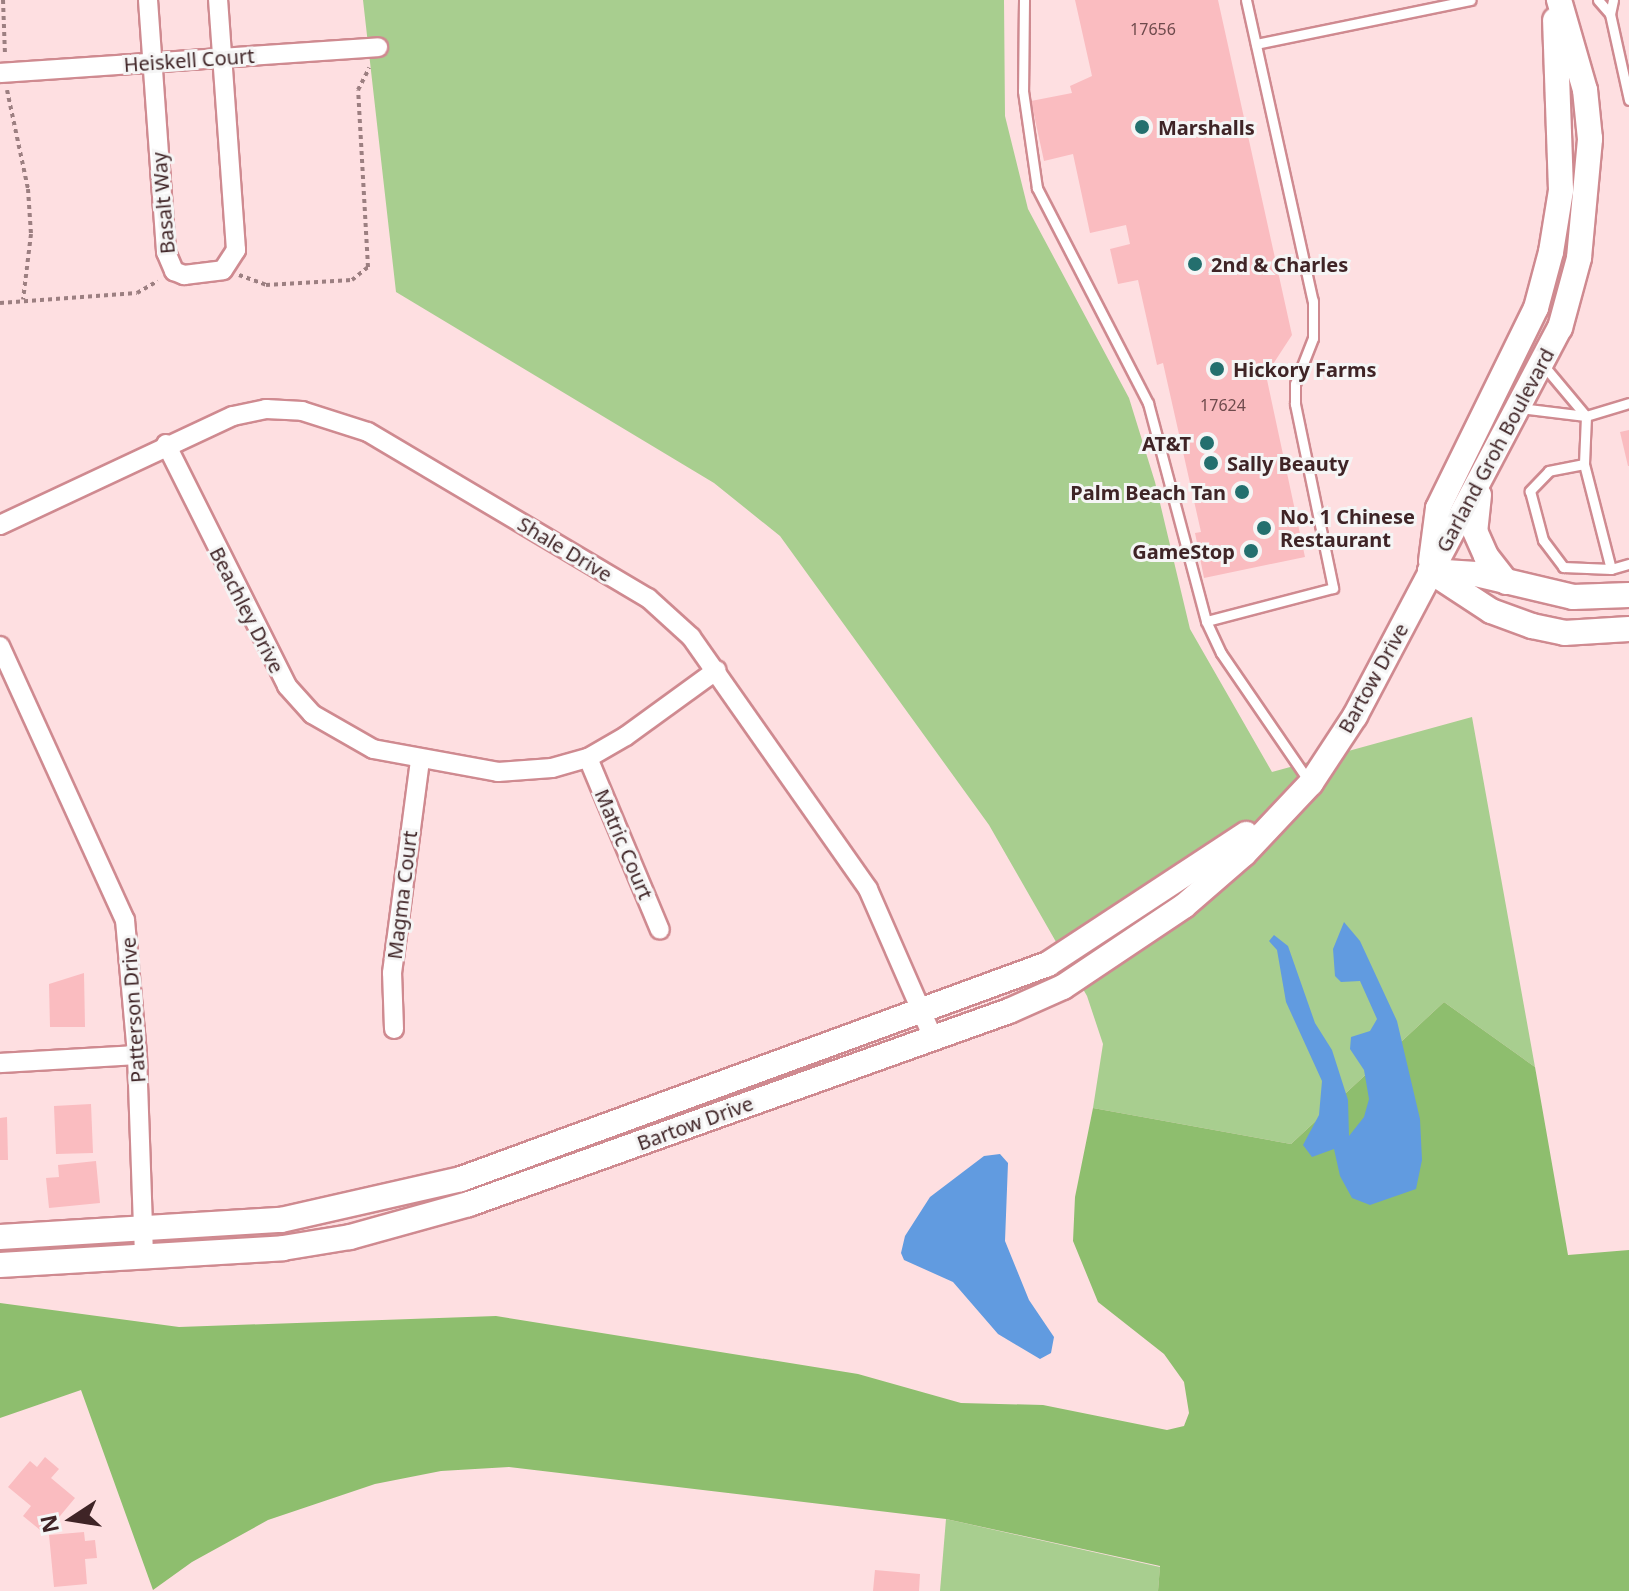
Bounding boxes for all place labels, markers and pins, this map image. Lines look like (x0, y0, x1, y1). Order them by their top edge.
place label: Marshalls (1158, 115, 1255, 139)
marker: Marshalls (1133, 118, 1151, 136)
place label: 2nd & Charles (1211, 252, 1348, 276)
marker: 2nd & Charles (1186, 255, 1204, 273)
place label: Hickory Farms (1233, 357, 1376, 381)
marker: Hickory Farms (1208, 360, 1226, 378)
place label: AT&T (1142, 431, 1191, 455)
marker: AT&T (1198, 434, 1216, 452)
place label: Sally Beauty (1227, 451, 1349, 475)
marker: Sally Beauty (1202, 454, 1220, 472)
place label: Palm Beach Tan (1070, 480, 1226, 504)
marker: Palm Beach Tan (1233, 483, 1251, 501)
place label: No. 1 Chinese Restaurant (1280, 504, 1415, 551)
marker: No. 1 Chinese Restaurant (1255, 519, 1273, 537)
place label: GameStop (1132, 539, 1235, 563)
marker: GameStop (1242, 542, 1260, 560)

